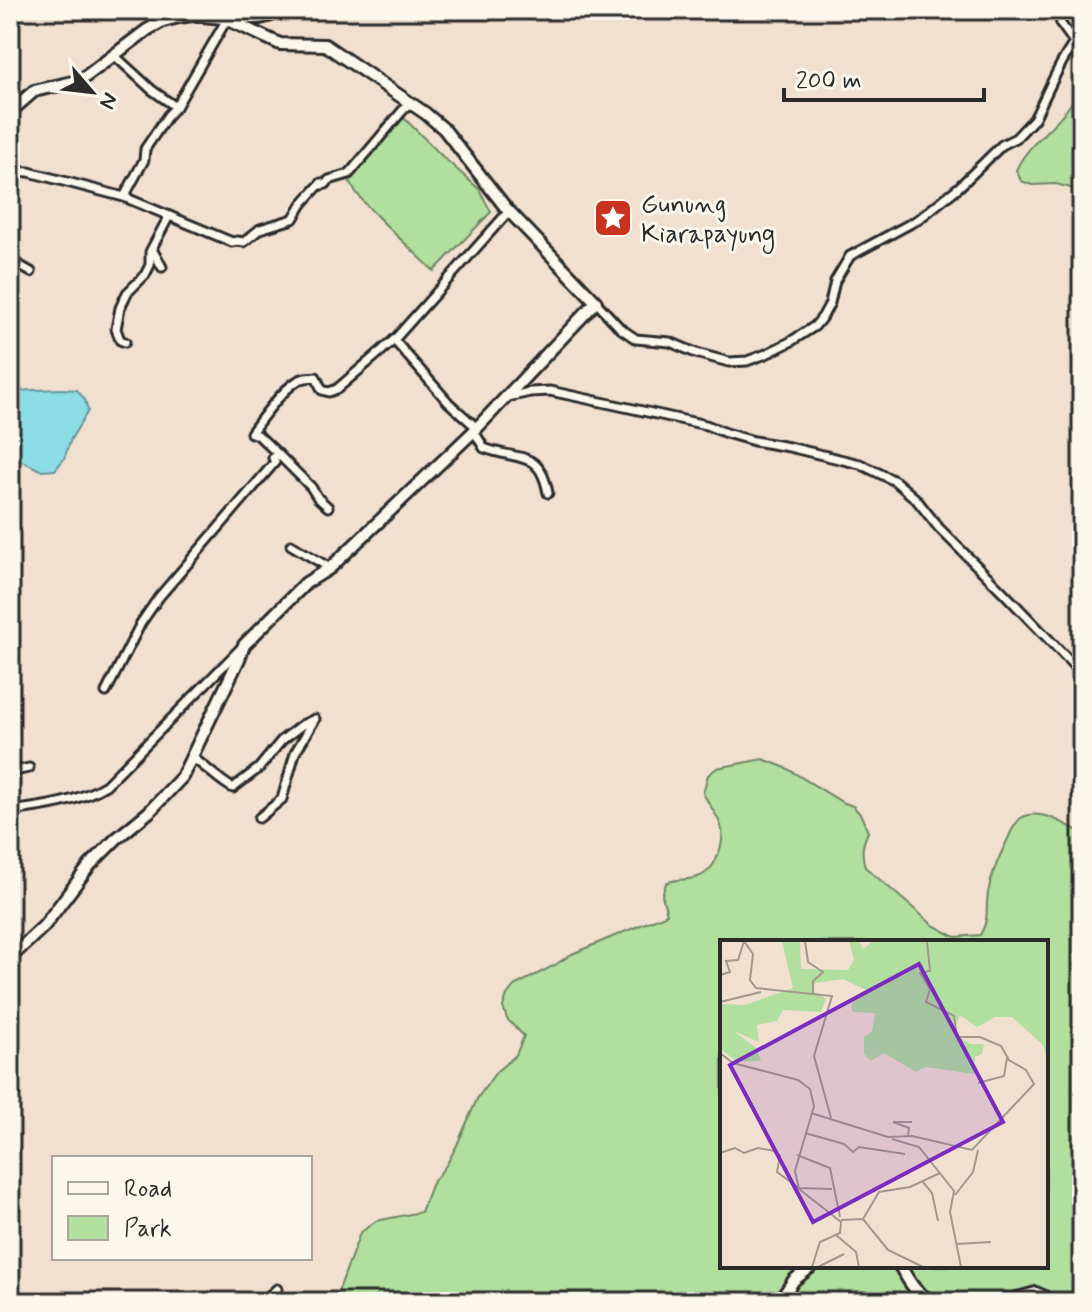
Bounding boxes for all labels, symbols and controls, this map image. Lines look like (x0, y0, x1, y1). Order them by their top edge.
north arrow (52, 52, 132, 132)
scale bar (784, 52, 984, 102)
text: 200 m (796, 66, 862, 97)
text: N (92, 87, 124, 113)
place label: Gunung Kiarapayung (641, 188, 775, 254)
place icon: Gunung Kiarapayung (592, 197, 634, 239)
inset map (720, 940, 1048, 1268)
legend (52, 1156, 312, 1260)
text: Road (124, 1174, 172, 1205)
text: Park (124, 1214, 172, 1245)

